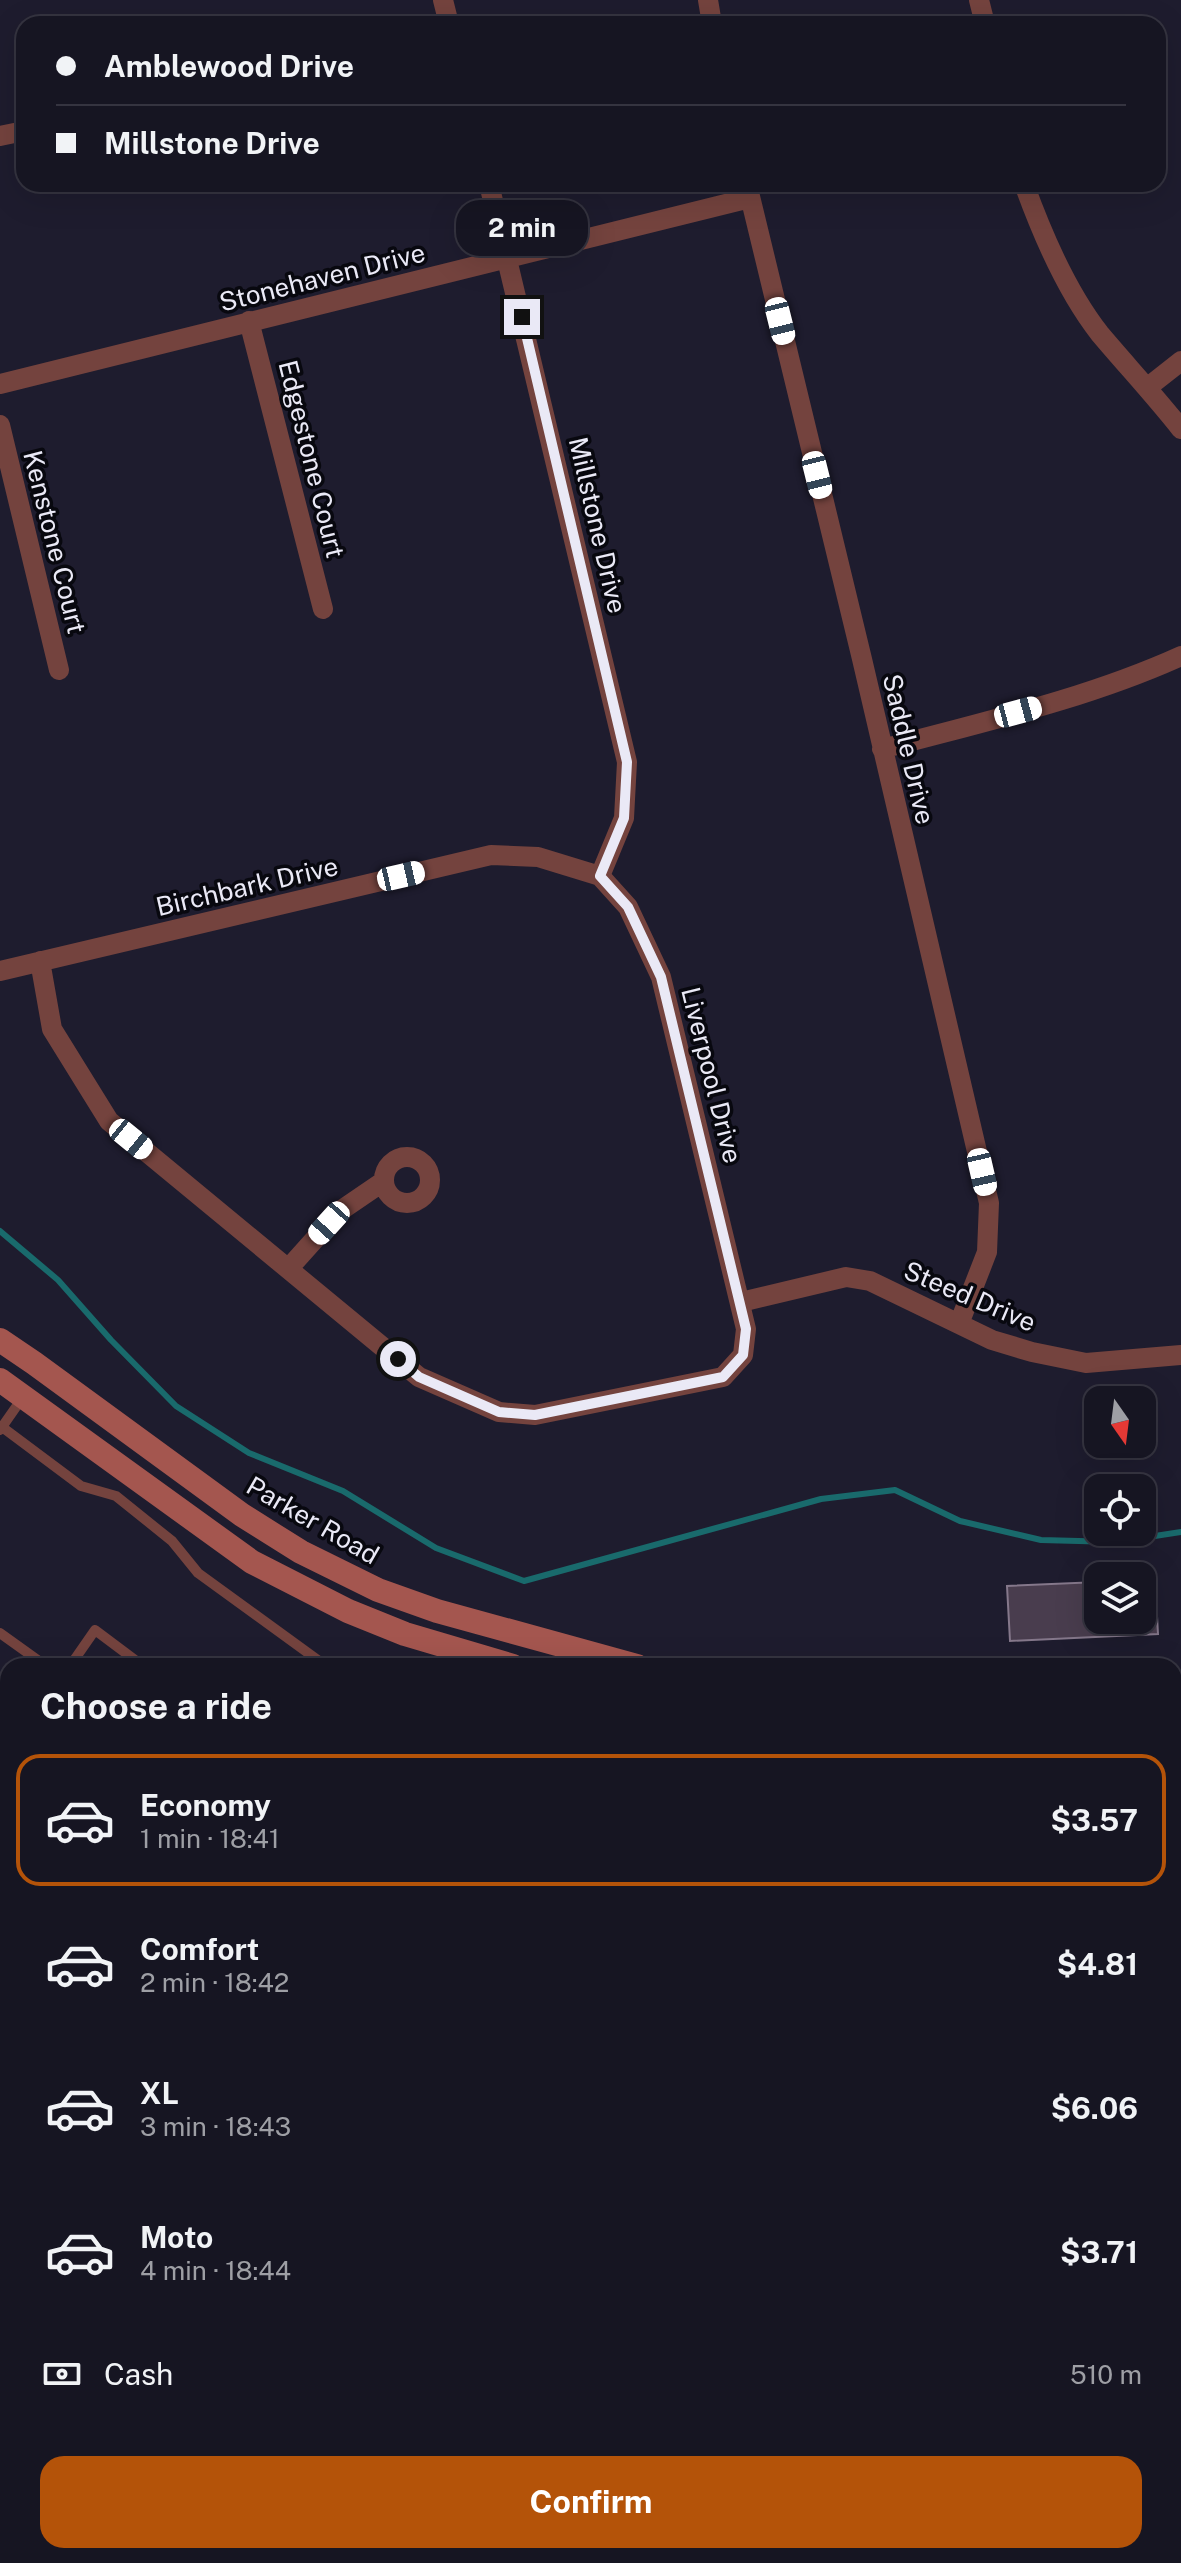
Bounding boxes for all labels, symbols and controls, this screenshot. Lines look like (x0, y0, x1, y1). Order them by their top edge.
text: Amblewood Drive (104, 48, 354, 84)
text: Millstone Drive (104, 125, 320, 161)
callout: 2 min (456, 201, 588, 257)
text: 2 min (488, 212, 556, 243)
street label: Stonehaven Drive (216, 236, 428, 318)
car (763, 295, 797, 347)
route end (504, 299, 540, 335)
street label: Edgestone Court (272, 357, 352, 561)
street label: Millstone Drive (563, 434, 633, 616)
street label: Kenstone Court (17, 447, 93, 637)
car (800, 449, 834, 501)
street label: Saddle Drive (877, 671, 941, 827)
car (992, 694, 1044, 730)
street label: Birchbark Drive (153, 850, 341, 922)
car (375, 859, 427, 893)
street label: Liverpool Drive (675, 984, 749, 1166)
car (105, 1115, 157, 1163)
car (965, 1146, 999, 1198)
car (304, 1197, 354, 1249)
street label: Steed Drive (899, 1254, 1041, 1338)
route start (380, 1341, 416, 1377)
north arrow (1084, 1386, 1156, 1458)
map controls (1084, 1386, 1156, 1634)
street label: Parker Road (241, 1470, 385, 1570)
button: locate (1084, 1474, 1156, 1546)
button: layers (1084, 1562, 1156, 1634)
text: Choose a ride (40, 1685, 272, 1727)
icon: car (44, 1784, 116, 1856)
text: Economy (140, 1787, 271, 1823)
text: $3.57 (1051, 1802, 1138, 1838)
text: 1 min · 18:41 (140, 1823, 279, 1854)
icon: car (44, 1928, 116, 2000)
text: Comfort (140, 1931, 259, 1967)
text: $4.81 (1057, 1946, 1138, 1982)
text: 2 min · 18:42 (140, 1967, 289, 1998)
icon: car (44, 2072, 116, 2144)
text: XL (140, 2075, 179, 2111)
text: $6.06 (1051, 2090, 1138, 2126)
text: 3 min · 18:43 (140, 2111, 291, 2142)
icon: car (44, 2216, 116, 2288)
text: Moto (140, 2219, 213, 2255)
text: $3.71 (1060, 2234, 1138, 2270)
text: 4 min · 18:44 (140, 2255, 291, 2286)
icon: cash (40, 2352, 84, 2396)
text: Cash (104, 2356, 173, 2392)
text: 510 m (1070, 2359, 1142, 2390)
button: Confirm (40, 2456, 1142, 2548)

